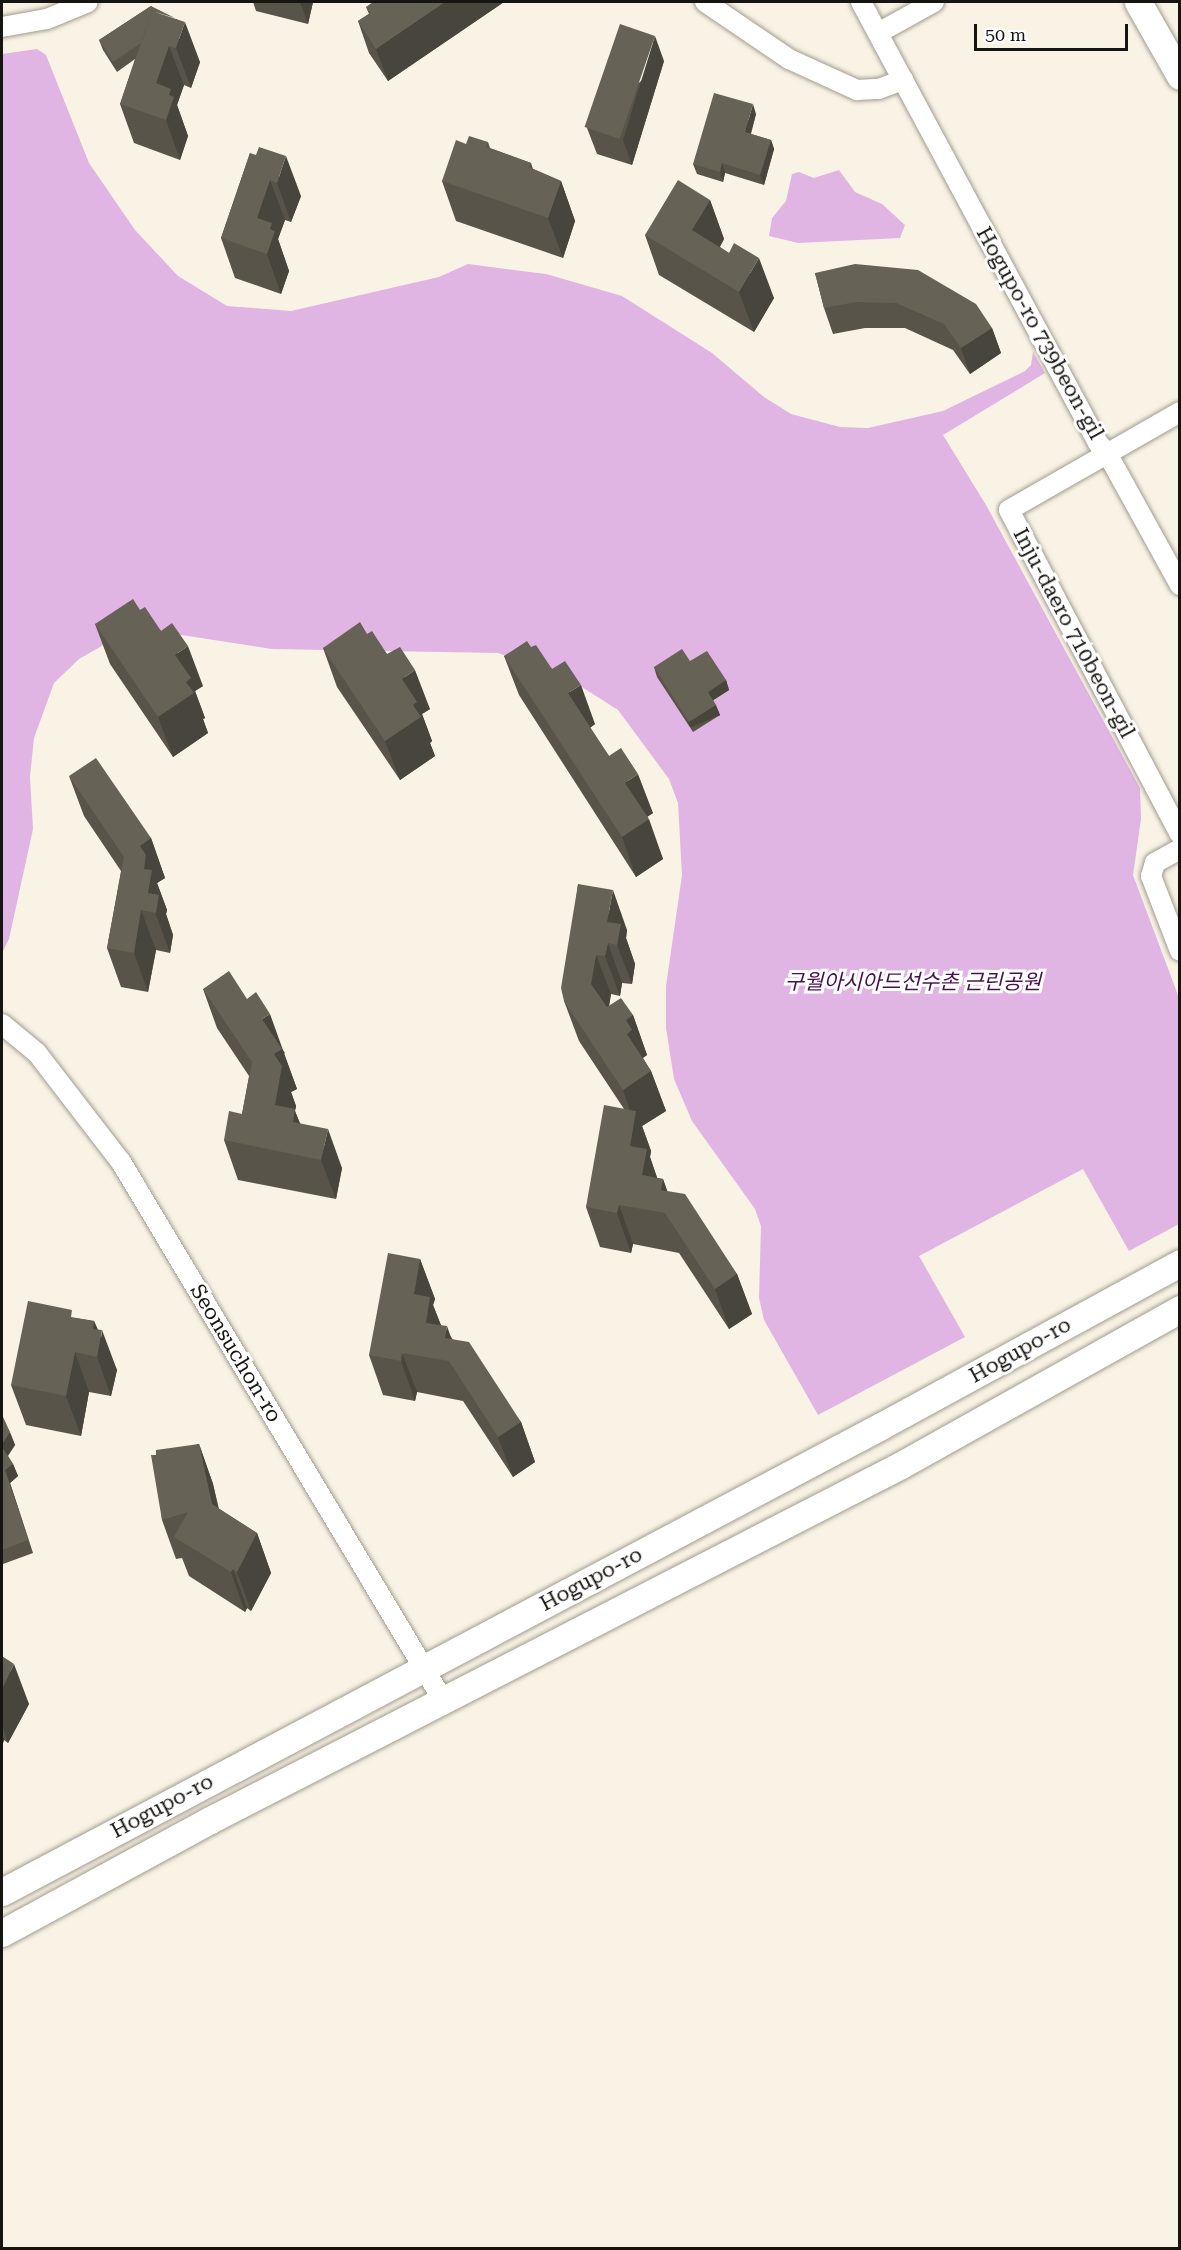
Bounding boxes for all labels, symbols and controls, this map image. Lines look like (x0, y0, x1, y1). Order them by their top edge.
scale bar (977, 12, 1132, 50)
text: 50 m (985, 24, 1026, 45)
street label: Hogupo-ro 739beon-gil (971, 222, 1109, 444)
street label: Inju-daero 710beon-gil (1008, 524, 1140, 742)
park label: 구월아시아드선수촌 근린공원 (785, 969, 1041, 995)
street label: Seonsuchon-ro (185, 1279, 287, 1427)
street label: Hogupo-ro (965, 1312, 1075, 1388)
street label: Hogupo-ro (536, 1542, 646, 1616)
street label: Hogupo-ro (107, 1769, 217, 1843)

